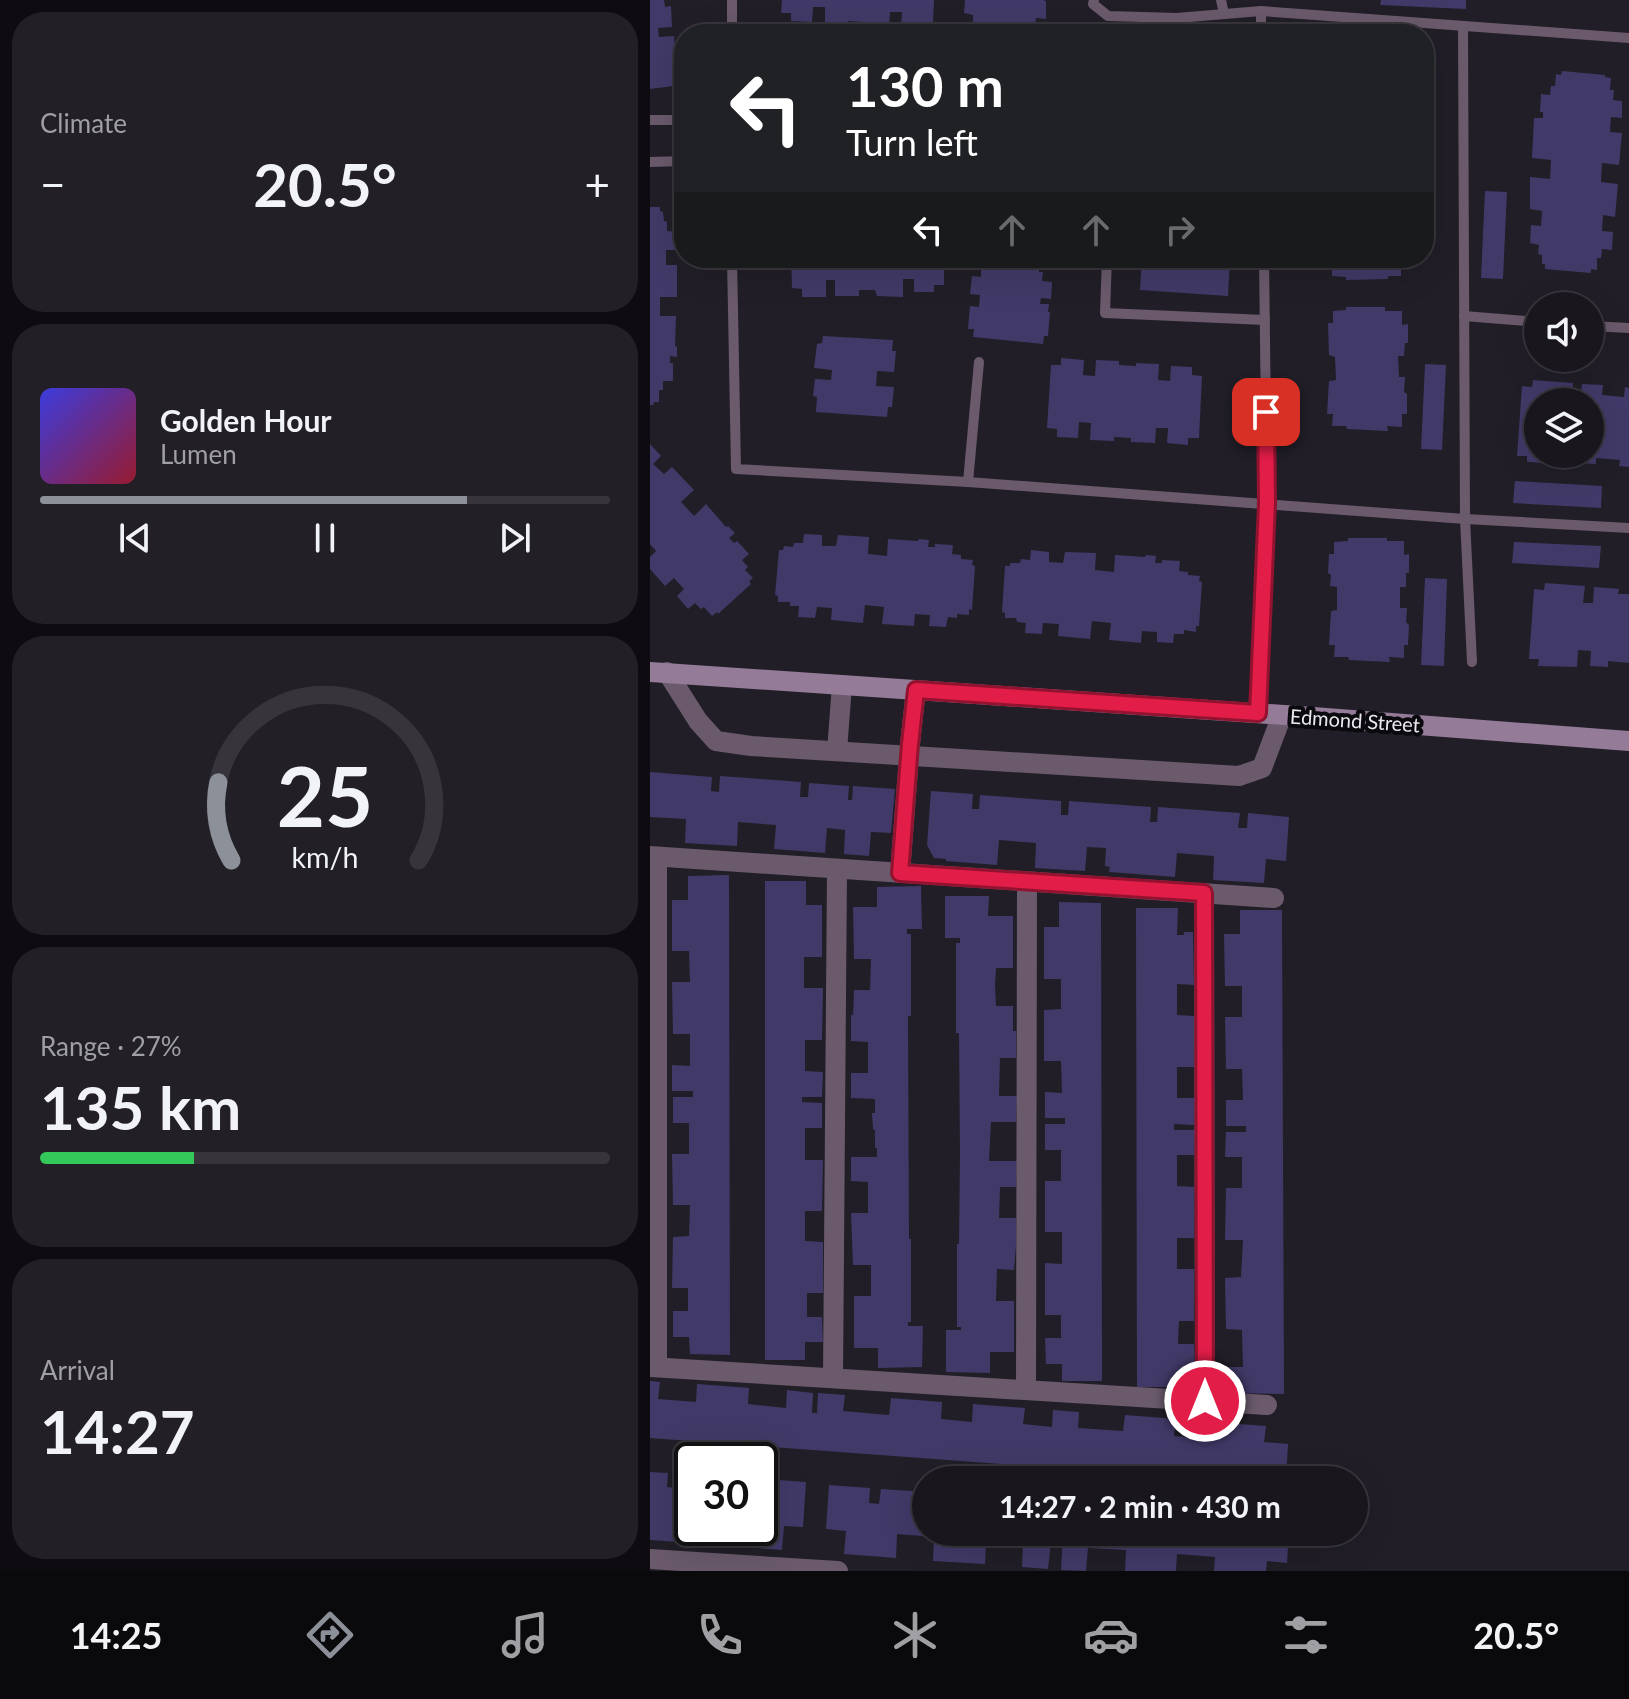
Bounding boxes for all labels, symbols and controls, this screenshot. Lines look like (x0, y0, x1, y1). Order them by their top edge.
text: 130 m (846, 52, 1004, 119)
icon: left (714, 56, 818, 160)
text: Climate (40, 107, 127, 139)
text: Turn left (846, 120, 978, 164)
text: 20.5° (253, 148, 397, 220)
text: − (40, 158, 66, 210)
text: + (584, 158, 610, 210)
icon: left (906, 208, 950, 252)
icon: ahead (990, 208, 1034, 252)
icon: ahead (1074, 208, 1118, 252)
icon: right (1158, 208, 1202, 252)
map controls (1524, 292, 1604, 468)
button: sound (1524, 292, 1604, 372)
pin (1232, 378, 1300, 446)
button: layers (1524, 388, 1604, 468)
icon: arrive (1244, 390, 1288, 434)
text: Golden Hour (160, 402, 332, 438)
text: Lumen (160, 438, 237, 470)
icon: previous (113, 516, 157, 560)
icon: pause (303, 516, 347, 560)
icon: next (493, 516, 537, 560)
street label: Edmond Street (1289, 703, 1421, 737)
text: 25 (277, 745, 373, 845)
text: km/h (292, 841, 358, 875)
text: Range · 27% (40, 1030, 182, 1062)
text: 135 km (40, 1071, 241, 1143)
text: Arrival (40, 1354, 115, 1386)
position arrow (1163, 1359, 1247, 1443)
text: 14:27 (40, 1395, 195, 1467)
speed limit sign: 30 (674, 1442, 778, 1546)
text: 14:27 · 2 min · 430 m (999, 1488, 1281, 1524)
icon: directions (302, 1607, 358, 1663)
icon: music (497, 1607, 553, 1663)
icon: phone (692, 1607, 748, 1663)
icon: climate (887, 1607, 943, 1663)
icon: car (1083, 1607, 1139, 1663)
icon: filters (1278, 1607, 1334, 1663)
text: 14:25 (70, 1613, 162, 1657)
text: 20.5° (1473, 1613, 1559, 1657)

